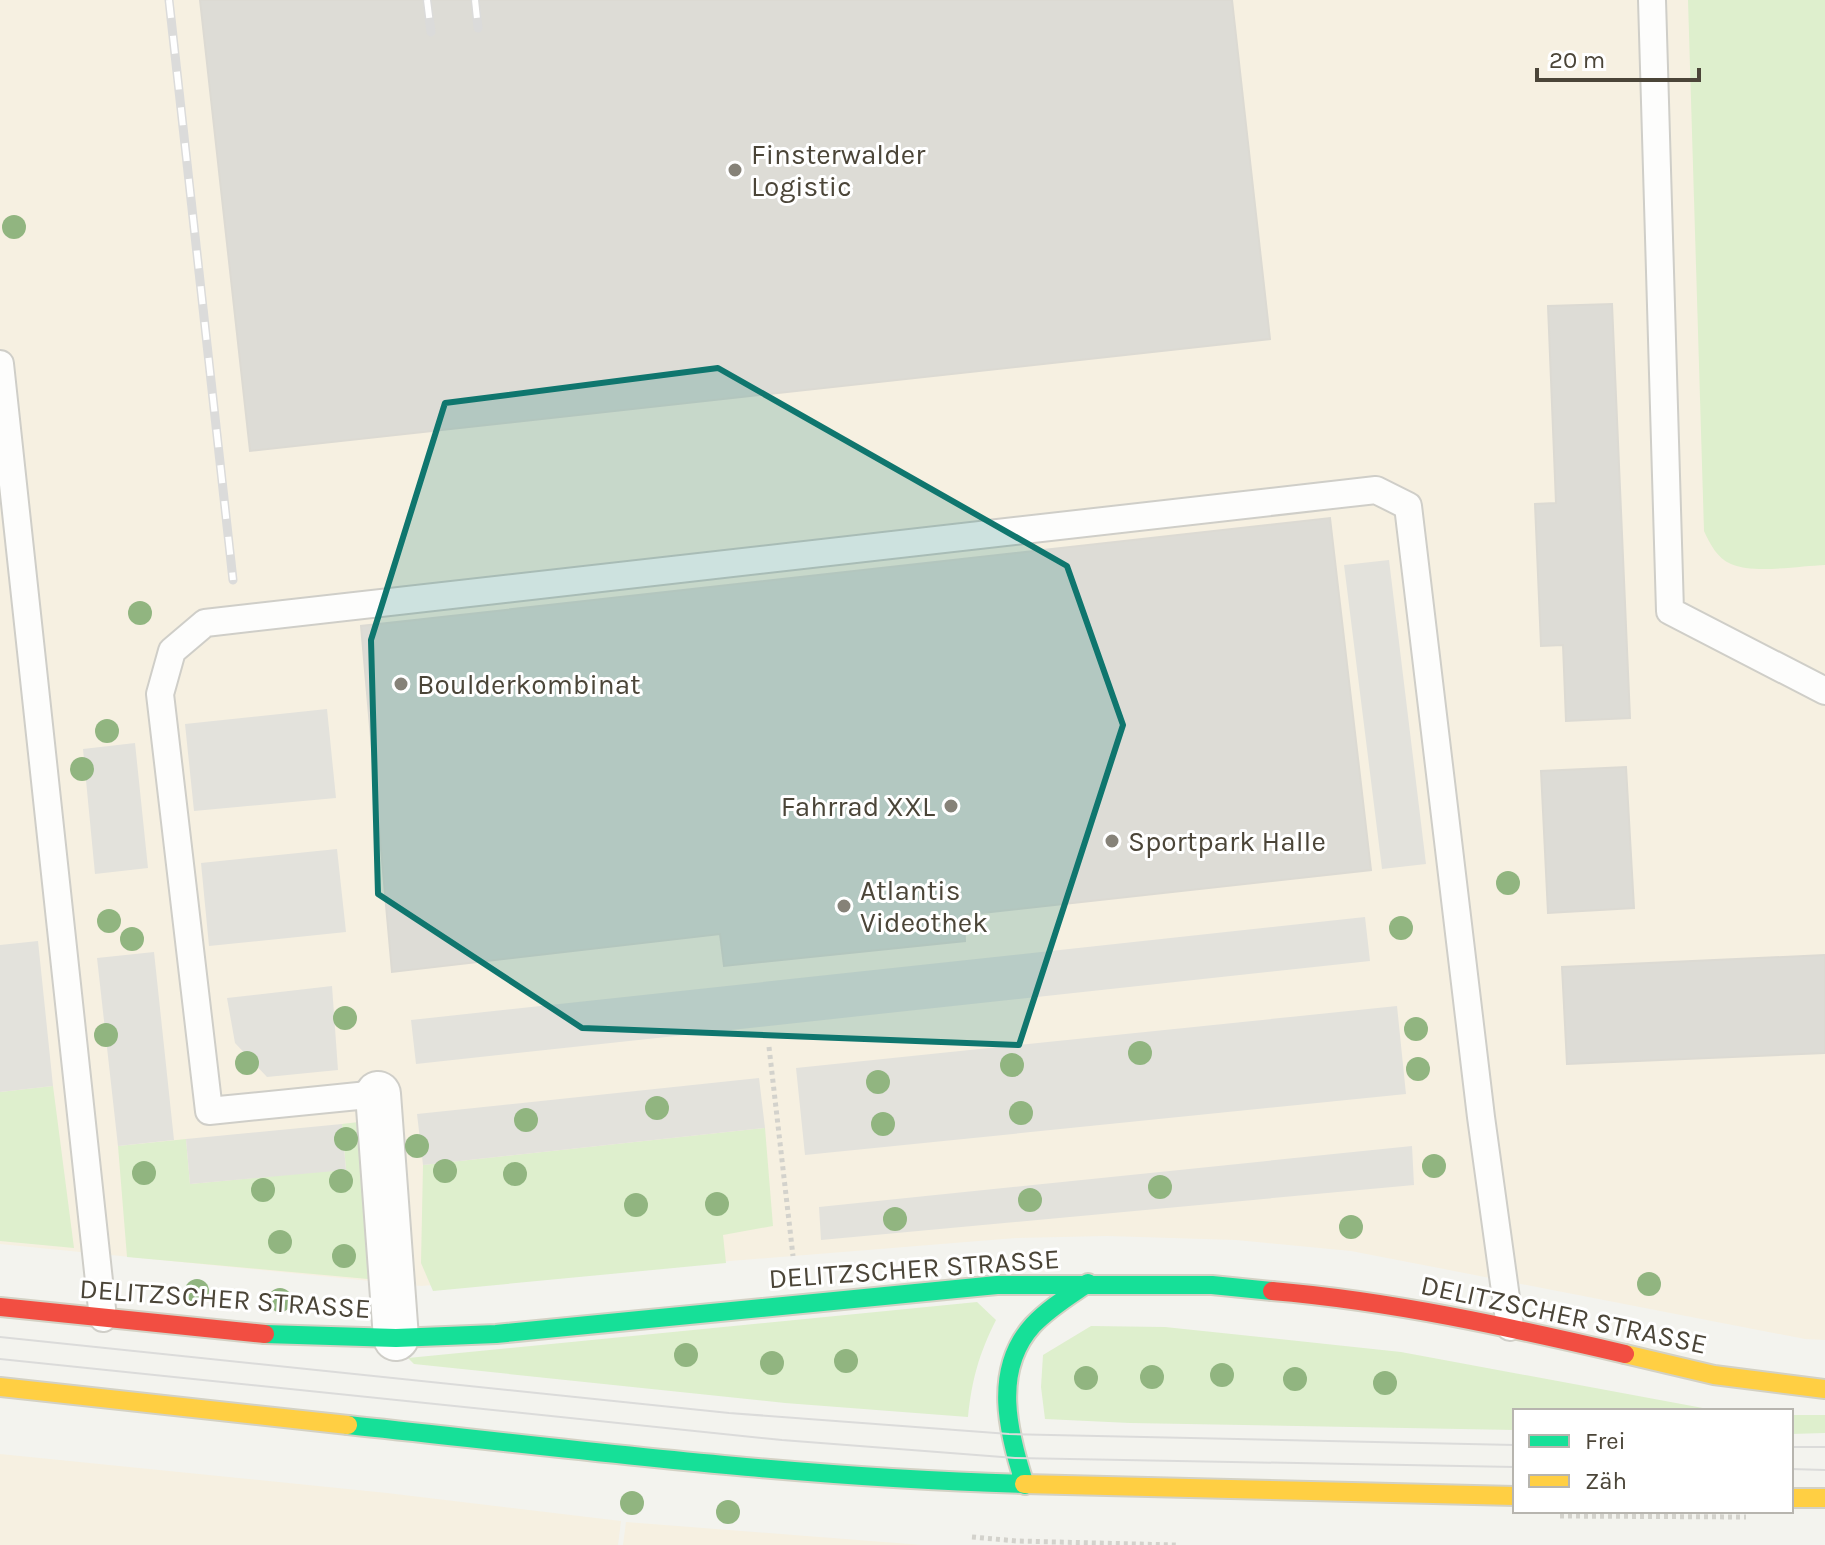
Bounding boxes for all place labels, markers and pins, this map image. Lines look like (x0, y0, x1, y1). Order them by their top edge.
place label: Finsterwalder Logistic (751, 138, 926, 203)
marker: Finsterwalder Logistic (726, 161, 744, 179)
place label: Boulderkombinat (417, 668, 641, 701)
marker: Boulderkombinat (392, 675, 410, 693)
place label: Fahrrad XXL (781, 790, 935, 823)
marker: Fahrrad XXL (942, 797, 960, 815)
place label: Sportpark Halle (1128, 825, 1326, 858)
marker: Sportpark Halle (1103, 832, 1121, 850)
place label: Atlantis Videothek (860, 874, 988, 939)
marker: Atlantis Videothek (835, 897, 853, 915)

